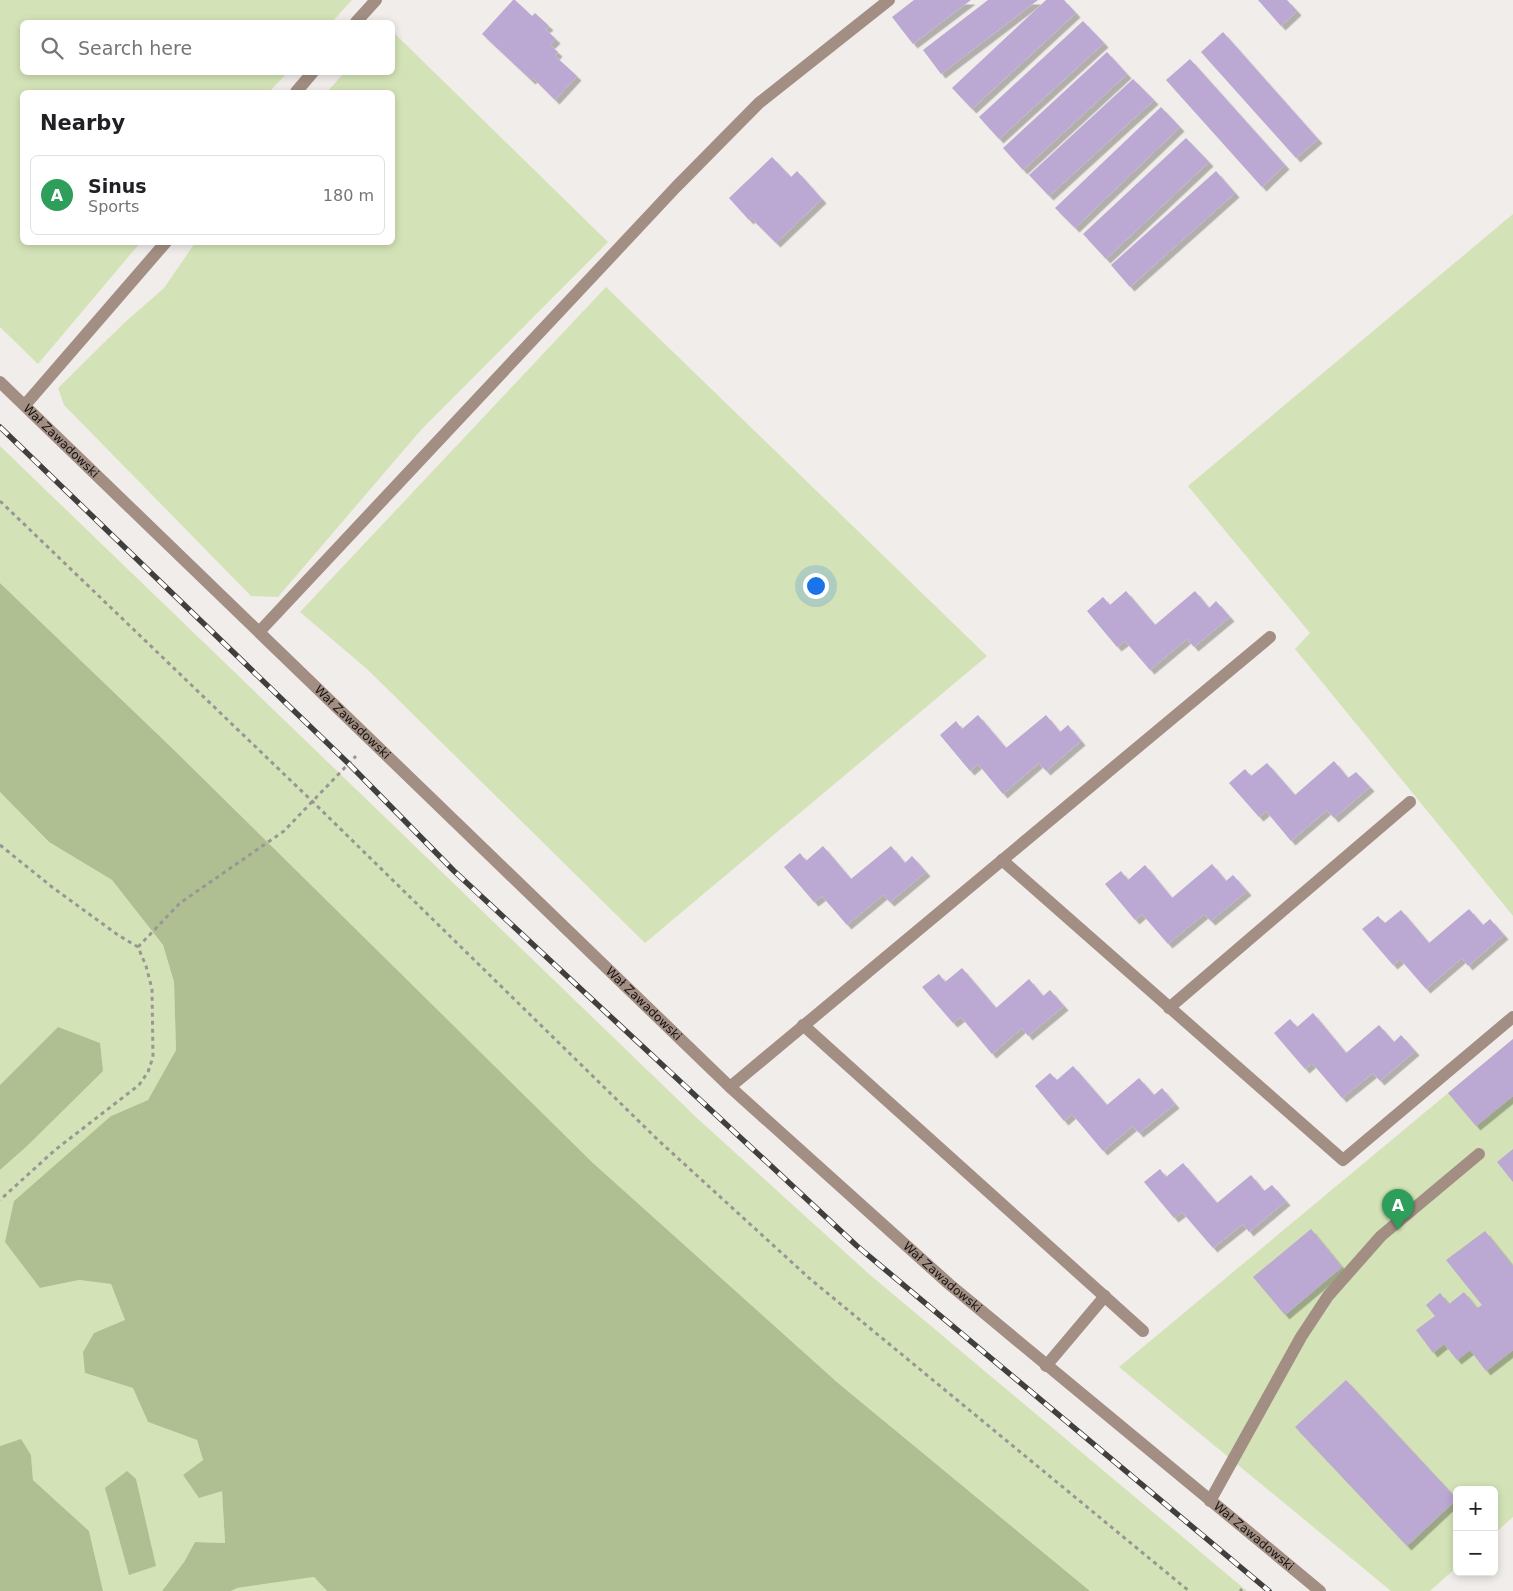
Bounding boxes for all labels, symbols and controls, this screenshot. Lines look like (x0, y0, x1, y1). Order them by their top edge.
search box (20, 20, 395, 75)
icon: search (38, 34, 66, 62)
text: Search here (78, 37, 192, 59)
text: Nearby (40, 111, 125, 135)
text: Sinus (88, 175, 147, 197)
text: A (51, 186, 63, 205)
text: 180 m (323, 186, 374, 205)
text: Sports (88, 197, 139, 216)
street label: Wał Zawadowski (20, 401, 102, 481)
your location (803, 573, 829, 599)
street label: Wał Zawadowski (312, 683, 393, 762)
street label: Wał Zawadowski (603, 964, 685, 1043)
pin: A (1382, 1189, 1414, 1230)
street label: Wał Zawadowski (900, 1239, 985, 1315)
map controls (1453, 1486, 1498, 1576)
button: + (1453, 1486, 1498, 1531)
street label: Wał Zawadowski (1211, 1499, 1297, 1573)
button: − (1453, 1531, 1498, 1576)

